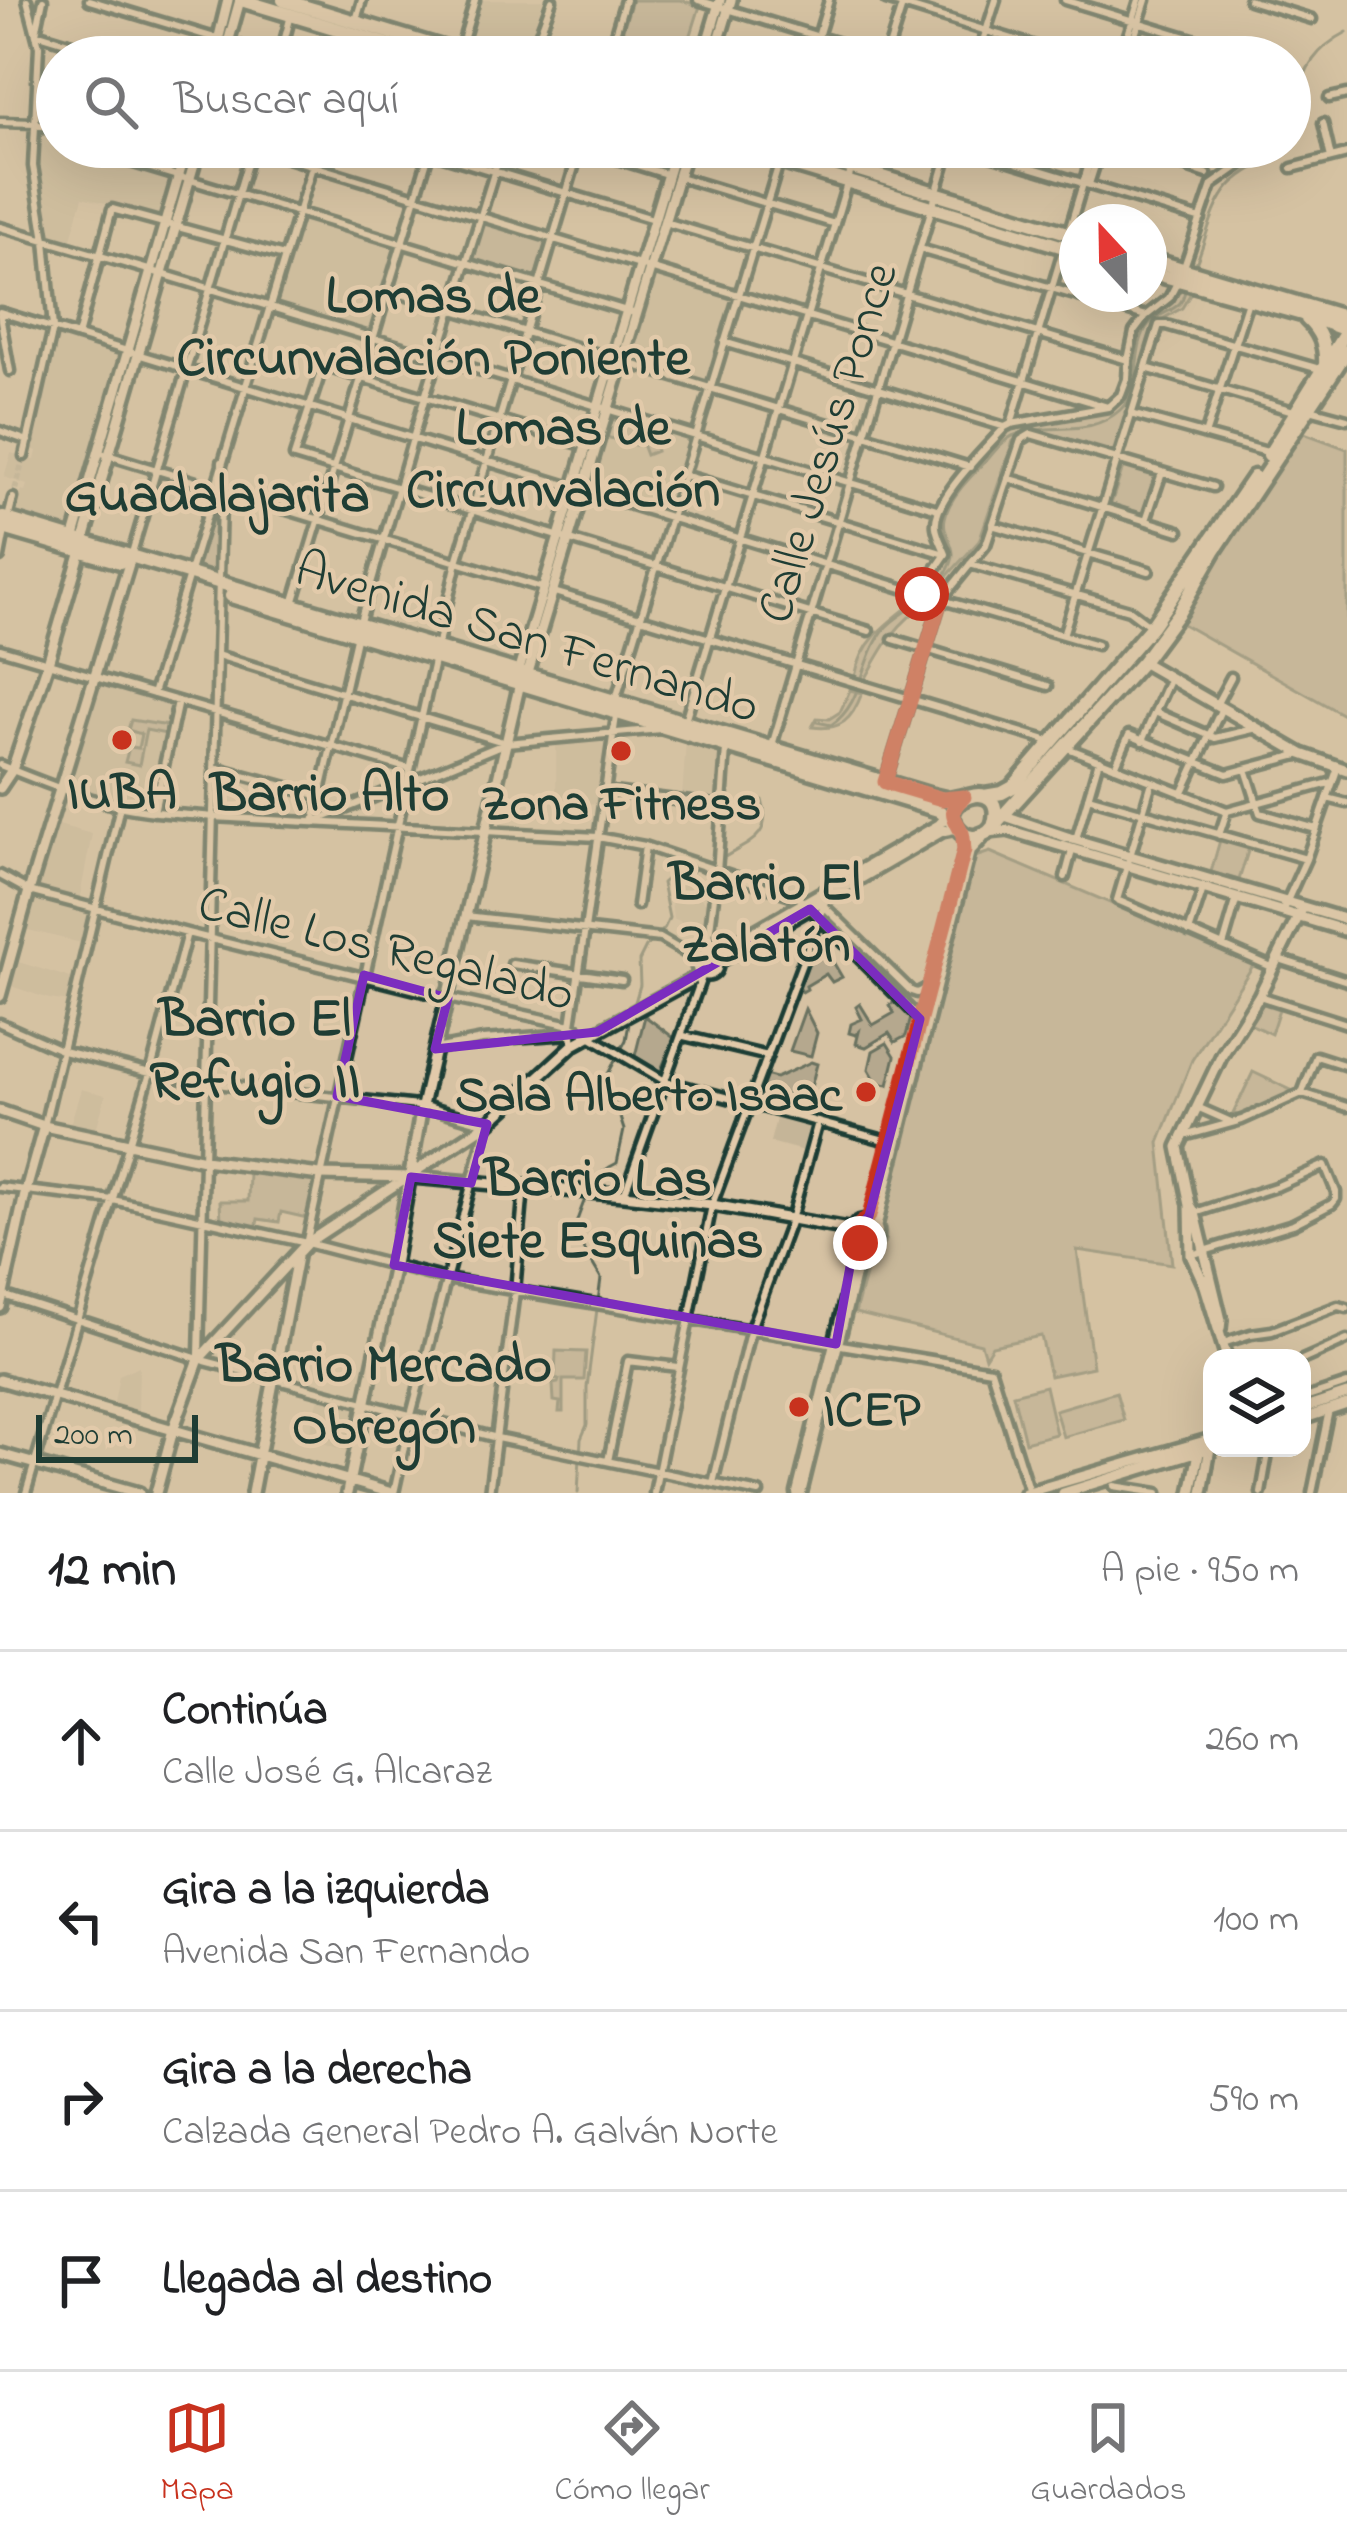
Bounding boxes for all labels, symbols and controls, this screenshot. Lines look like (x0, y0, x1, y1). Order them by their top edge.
search box (36, 36, 1311, 168)
icon: search (78, 69, 144, 135)
text: Buscar aquí (174, 69, 399, 135)
north arrow (1059, 204, 1167, 312)
street label: Calle Jesús Ponce (740, 254, 921, 633)
district label: Lomas de Circunvalación Poniente (176, 260, 691, 400)
district label: Lomas de Circunvalación (406, 392, 720, 532)
district label: Guadalajarita (64, 459, 370, 537)
street label: Avenida San Fernando (285, 534, 768, 747)
route start (895, 567, 949, 621)
marker: IUBA (109, 727, 135, 753)
marker: Zona Fitness (608, 738, 634, 764)
place label: IUBA (67, 758, 177, 833)
district label: Barrio Alto (209, 758, 449, 836)
place label: Zona Fitness (481, 769, 761, 844)
district label: Barrio El Zalatón (667, 847, 861, 987)
street label: Calle Los Regalado (190, 868, 582, 1034)
district label: Barrio El Refugio II (150, 983, 360, 1125)
place label: Sala Alberto Isaac (455, 1060, 843, 1135)
marker: Sala Alberto Isaac (853, 1079, 879, 1105)
district label: Barrio Las Siete Esquinas (433, 1143, 763, 1283)
route end (833, 1216, 887, 1270)
district label: Barrio Mercado Obregón (214, 1329, 552, 1471)
map controls (1203, 1349, 1311, 1457)
button: layers (1203, 1349, 1311, 1457)
place label: ICEP (823, 1375, 921, 1450)
marker: ICEP (786, 1394, 812, 1420)
scale bar (36, 1409, 198, 1462)
text: 200 m (54, 1412, 133, 1460)
text: 12 min (48, 1534, 176, 1609)
text: A pie · 950 m (1101, 1543, 1299, 1600)
text: Continúa (162, 1679, 328, 1745)
icon: ahead (48, 1708, 114, 1774)
text: 260 m (1206, 1712, 1299, 1769)
text: Calle José G. Alcaraz (162, 1745, 492, 1802)
text: Gira a la izquierda (162, 1859, 490, 1925)
icon: left (48, 1888, 114, 1954)
text: 100 m (1213, 1892, 1299, 1949)
text: Avenida San Fernando (162, 1925, 530, 1982)
text: Gira a la derecha (162, 2039, 472, 2105)
icon: right (48, 2068, 114, 2134)
text: 590 m (1208, 2072, 1299, 2129)
text: Calzada General Pedro A. Galván Norte (162, 2105, 778, 2162)
icon: arrive (48, 2248, 114, 2314)
text: Llegada al destino (162, 2248, 492, 2314)
tab: Mapa (160, 2395, 234, 2515)
tab: Cómo llegar (555, 2395, 710, 2515)
tab: Guardados (1030, 2395, 1187, 2515)

